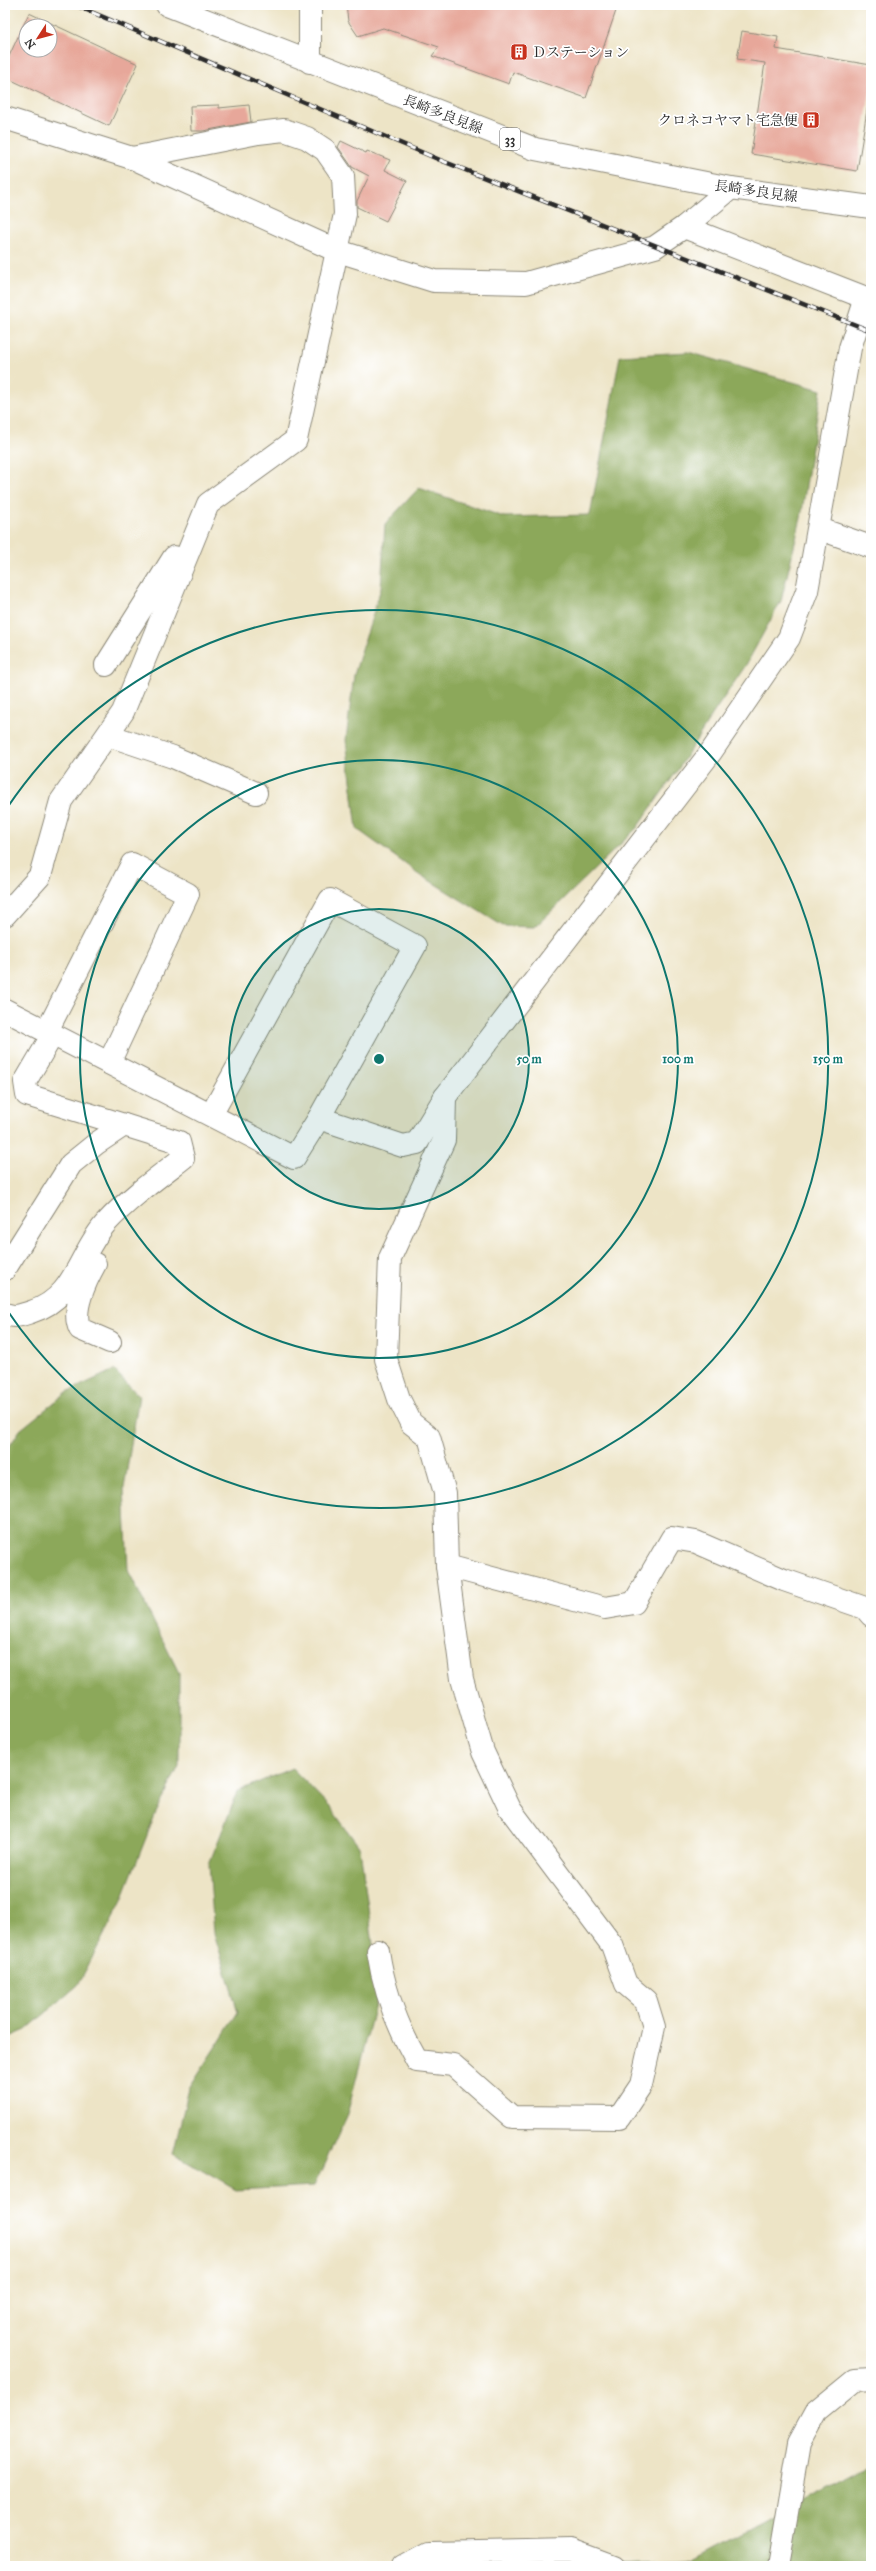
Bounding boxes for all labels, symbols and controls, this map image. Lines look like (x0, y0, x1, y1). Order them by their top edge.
north arrow (18, 18, 58, 58)
text: N (22, 35, 38, 51)
building icon: Ｄステーション (509, 42, 529, 62)
place label: Ｄステーション (532, 44, 629, 61)
street label: 長崎多良見線 (401, 91, 485, 137)
building icon: クロネコヤマト宅急便 (801, 110, 821, 130)
place label: クロネコヤマト宅急便 (658, 112, 798, 129)
road number: 33 (500, 128, 520, 150)
street label: 長崎多良見線 (713, 177, 799, 206)
centre of rings (372, 1052, 386, 1066)
text: 50 m (516, 1052, 543, 1066)
text: 100 m (662, 1052, 695, 1066)
text: 150 m (813, 1052, 844, 1066)

